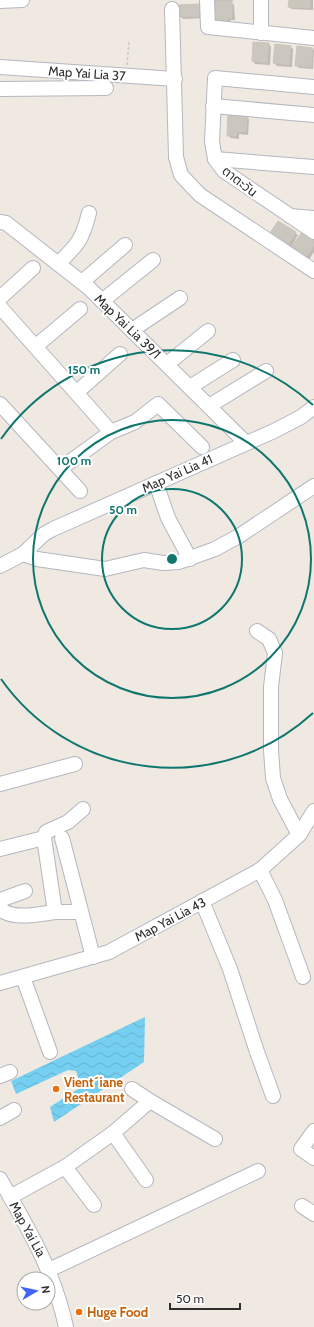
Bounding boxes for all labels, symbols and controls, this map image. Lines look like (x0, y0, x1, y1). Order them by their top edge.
street label: Map Yai Lia 37 (48, 62, 127, 84)
street label: ตาตะวัน (219, 162, 261, 200)
street label: Map Yai Lia 39/1 (91, 290, 165, 362)
text: 150 m (68, 362, 100, 377)
street label: Map Yai Lia 41 (139, 450, 215, 496)
text: 100 m (57, 453, 91, 468)
text: 50 m (109, 502, 137, 517)
centre of rings (165, 552, 179, 566)
street label: Map Yai Lia 43 (132, 894, 208, 944)
place label: Vient´iane Restaurant (64, 1074, 125, 1105)
marker: Vient´iane Restaurant (51, 1084, 61, 1094)
street label: Map Yai Lia (6, 1199, 50, 1260)
north arrow (16, 1271, 56, 1311)
text: N (38, 1284, 53, 1294)
scale bar (170, 1285, 240, 1311)
text: 50 m (176, 1291, 204, 1306)
place label: Huge Food (87, 1304, 148, 1320)
marker: Huge Food (74, 1307, 84, 1317)

